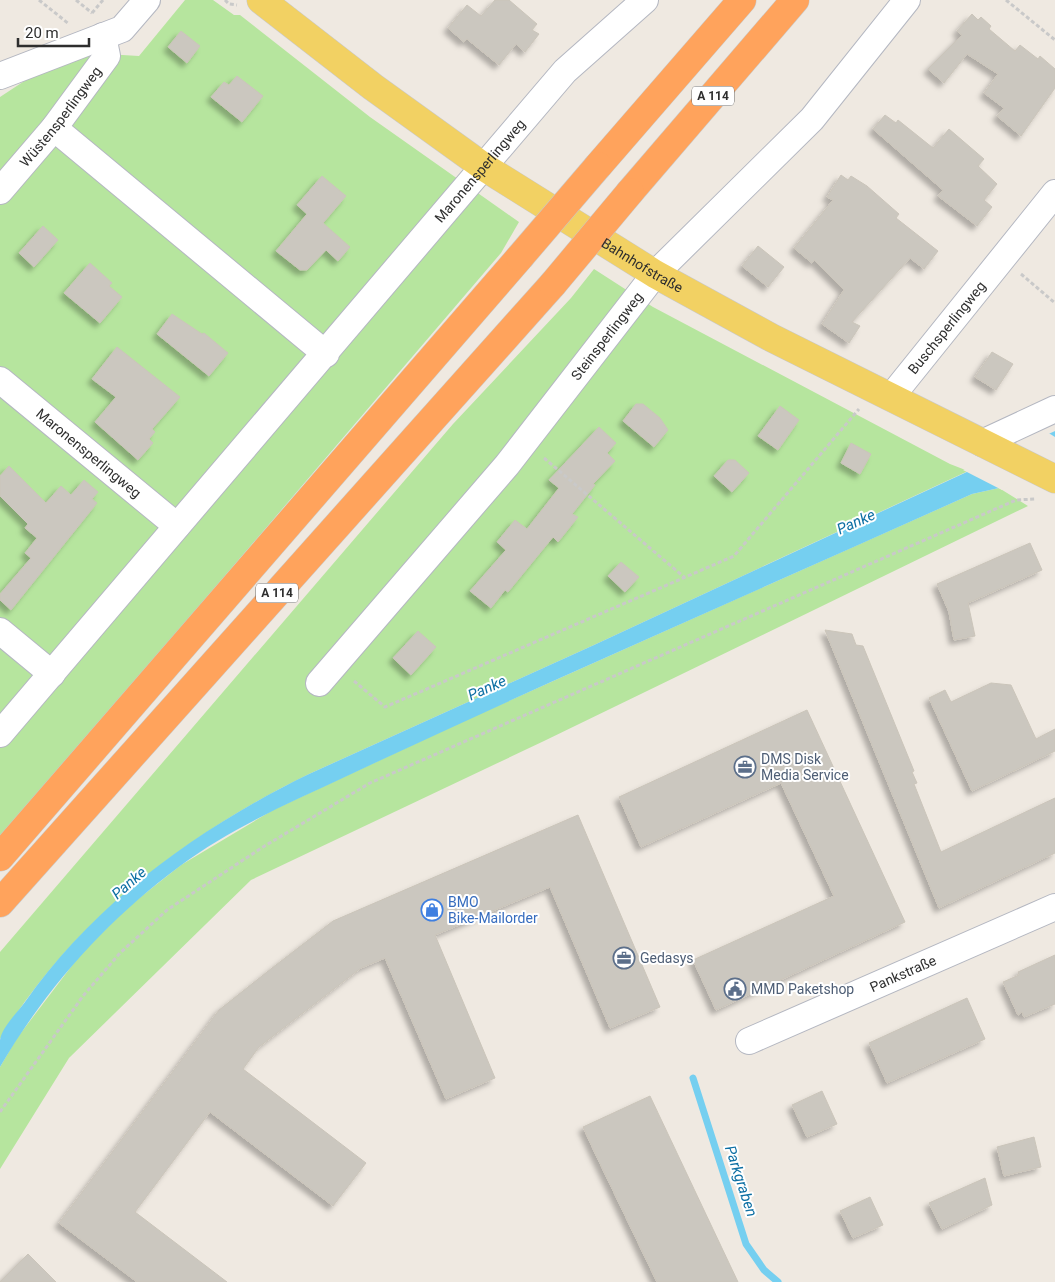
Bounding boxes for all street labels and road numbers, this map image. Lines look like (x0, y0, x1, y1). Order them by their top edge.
street label: Wüstensperlingweg (17, 63, 104, 170)
road number: A 114 (692, 86, 734, 105)
street label: Maronensperlingweg (431, 116, 529, 226)
street label: Bahnhofstraße (599, 235, 686, 296)
street label: Buschsperlingweg (905, 278, 989, 377)
street label: Steinsperlingweg (568, 289, 646, 383)
street label: Maronensperlingweg (33, 405, 144, 501)
road number: A 114 (256, 584, 298, 602)
street label: Pankstraße (867, 952, 939, 995)

